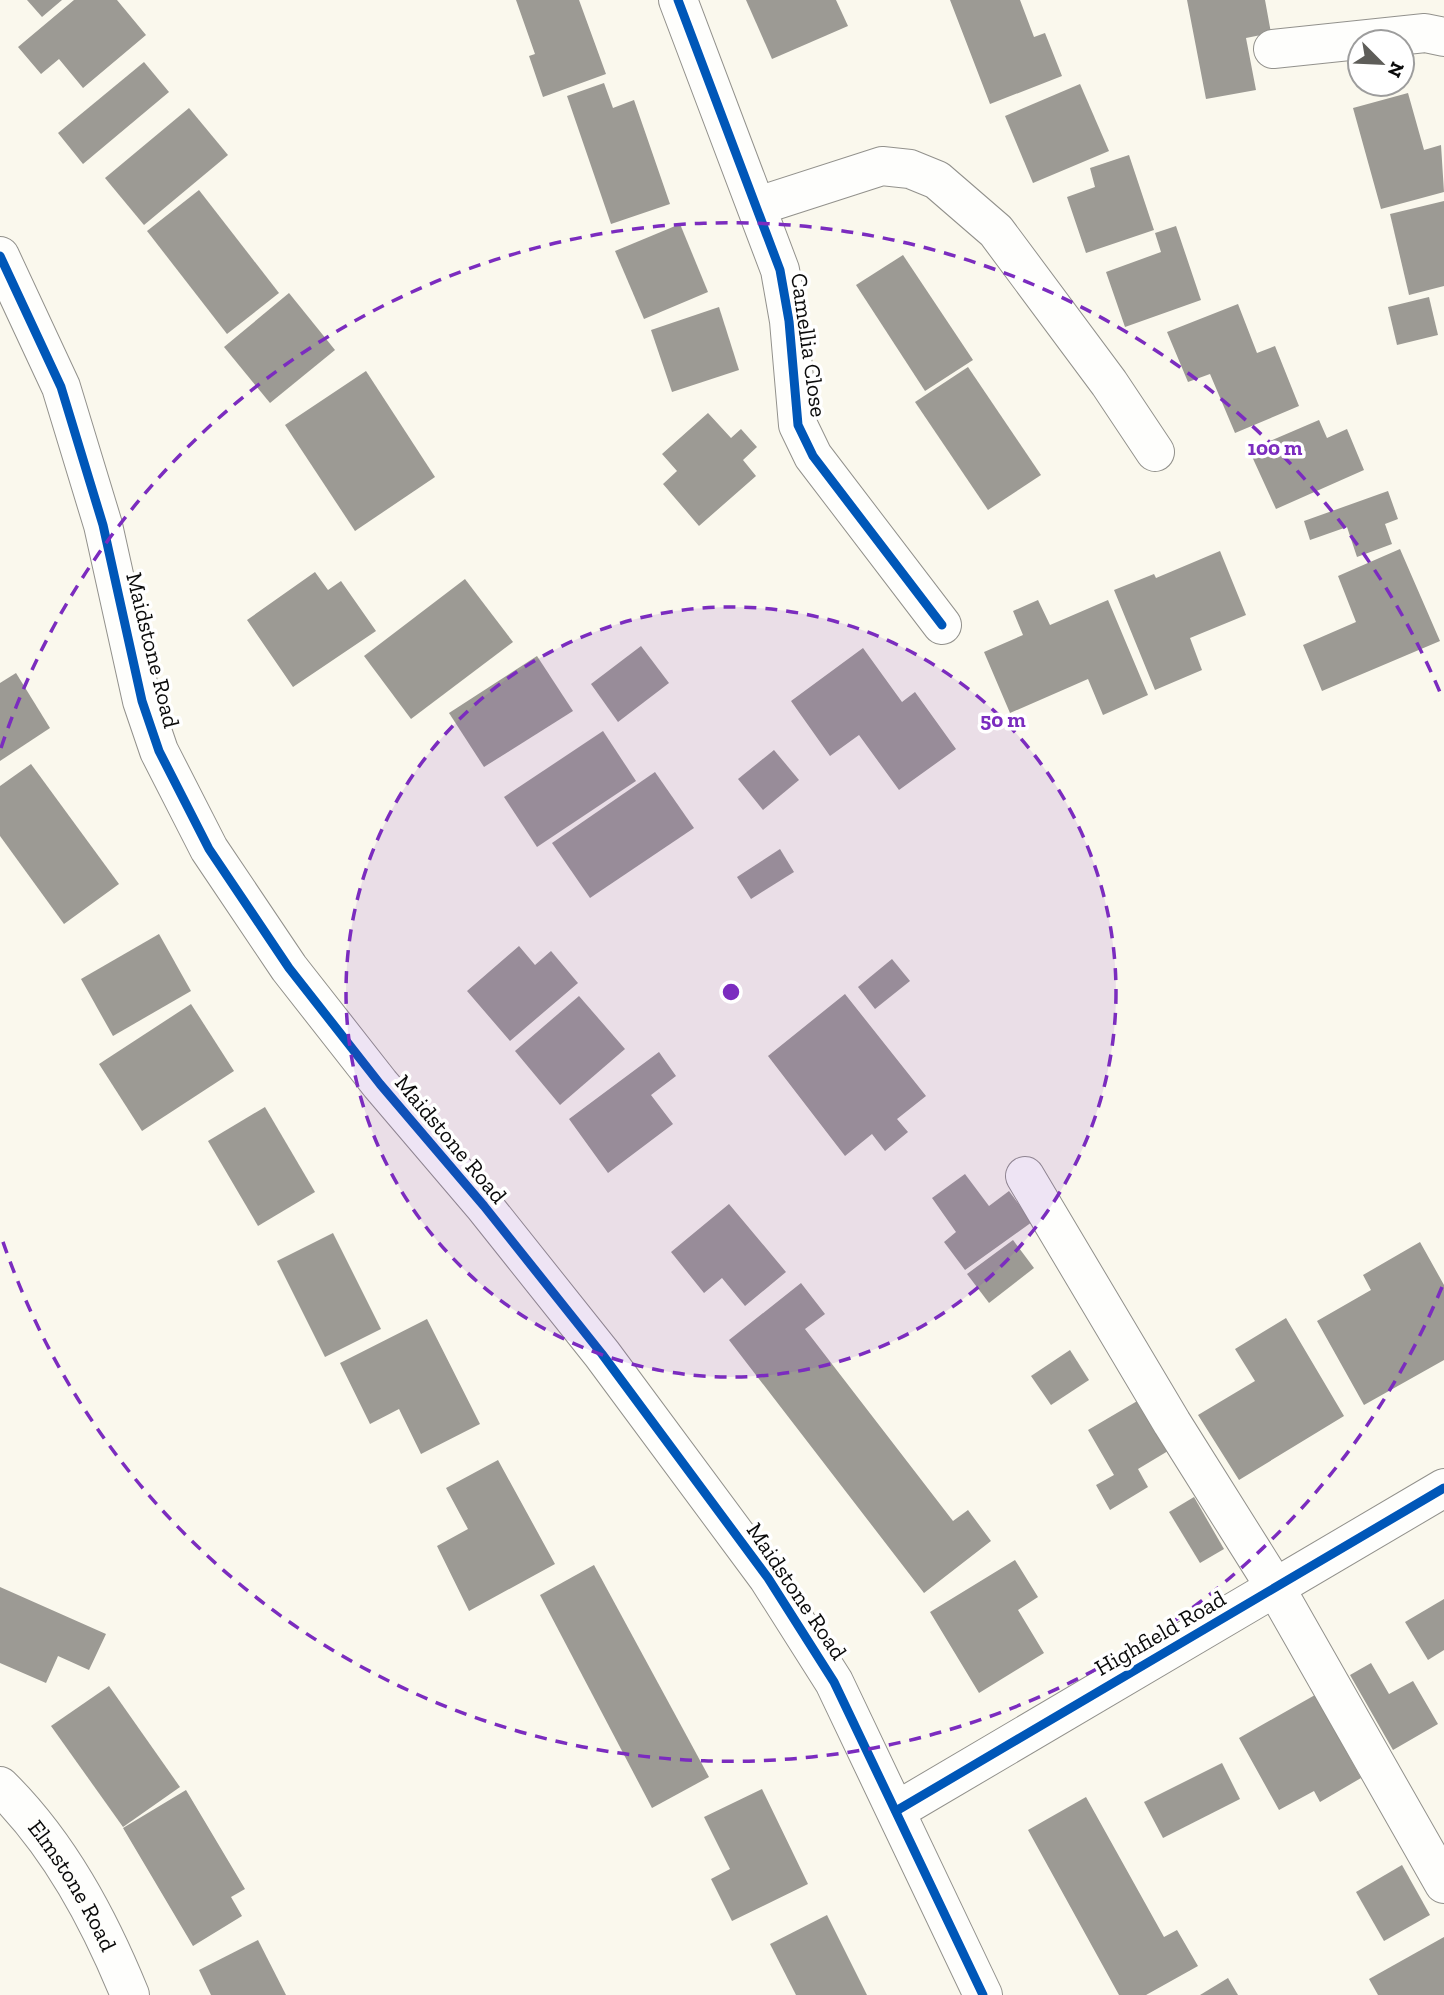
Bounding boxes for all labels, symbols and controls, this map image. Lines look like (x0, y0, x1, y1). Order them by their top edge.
north arrow (1346, 28, 1416, 98)
text: N (1383, 58, 1410, 81)
street label: Camellia Close (785, 271, 833, 419)
text: 100 m (1248, 435, 1303, 460)
street label: Maidstone Road (120, 569, 186, 731)
text: 50 m (980, 707, 1026, 732)
centre of rings (719, 980, 743, 1004)
street label: Maidstone Road (389, 1069, 513, 1209)
street label: Maidstone Road (741, 1517, 853, 1665)
street label: Highfield Road (1090, 1584, 1231, 1682)
street label: Elmstone Road (22, 1814, 123, 1956)

